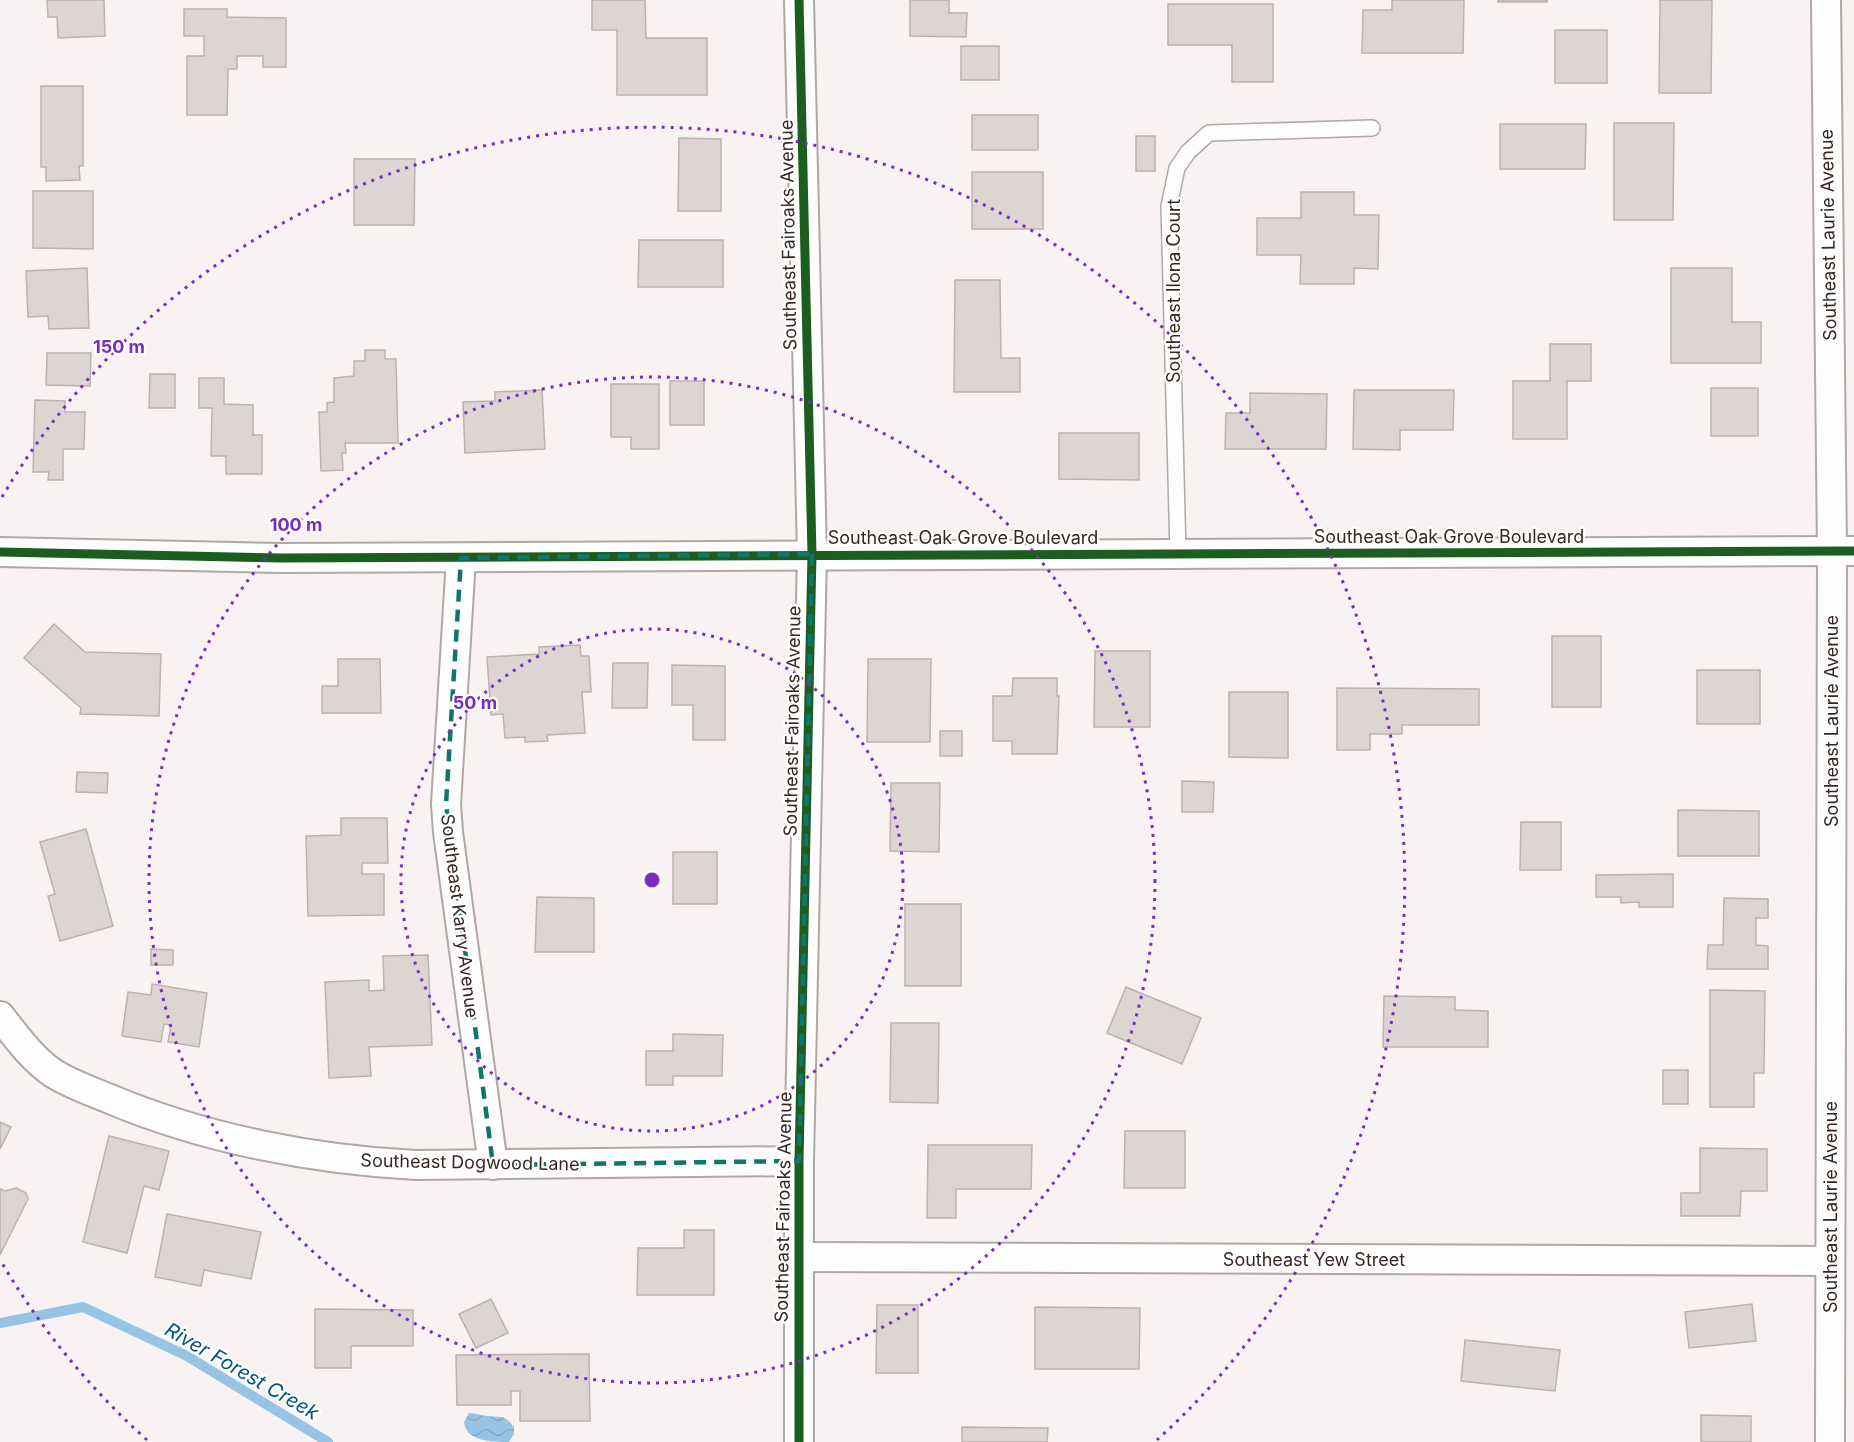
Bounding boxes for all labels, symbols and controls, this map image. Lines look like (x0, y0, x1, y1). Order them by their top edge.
street label: Southeast Fairoaks Avenue (775, 120, 801, 350)
street label: Southeast Laurie Avenue (1816, 129, 1840, 341)
street label: Southeast Ilona Court (1163, 199, 1184, 383)
text: 150 m (93, 336, 145, 357)
text: 100 m (270, 514, 322, 535)
street label: Southeast Oak Grove Boulevard (1314, 526, 1584, 547)
street label: Southeast Oak Grove Boulevard (828, 527, 1098, 548)
street label: Southeast Fairoaks Avenue (779, 606, 805, 836)
street label: Southeast Laurie Avenue (1821, 615, 1842, 827)
text: 50 m (453, 692, 497, 713)
street label: Southeast Karry Avenue (437, 813, 483, 1019)
centre of rings (642, 870, 662, 890)
street label: Southeast Fairoaks Avenue (770, 1092, 796, 1322)
street label: Southeast Laurie Avenue (1820, 1101, 1841, 1313)
street label: Southeast Dogwood Lane (360, 1150, 580, 1174)
street label: Southeast Yew Street (1223, 1249, 1405, 1270)
water label: River Forest Creek (161, 1317, 324, 1425)

